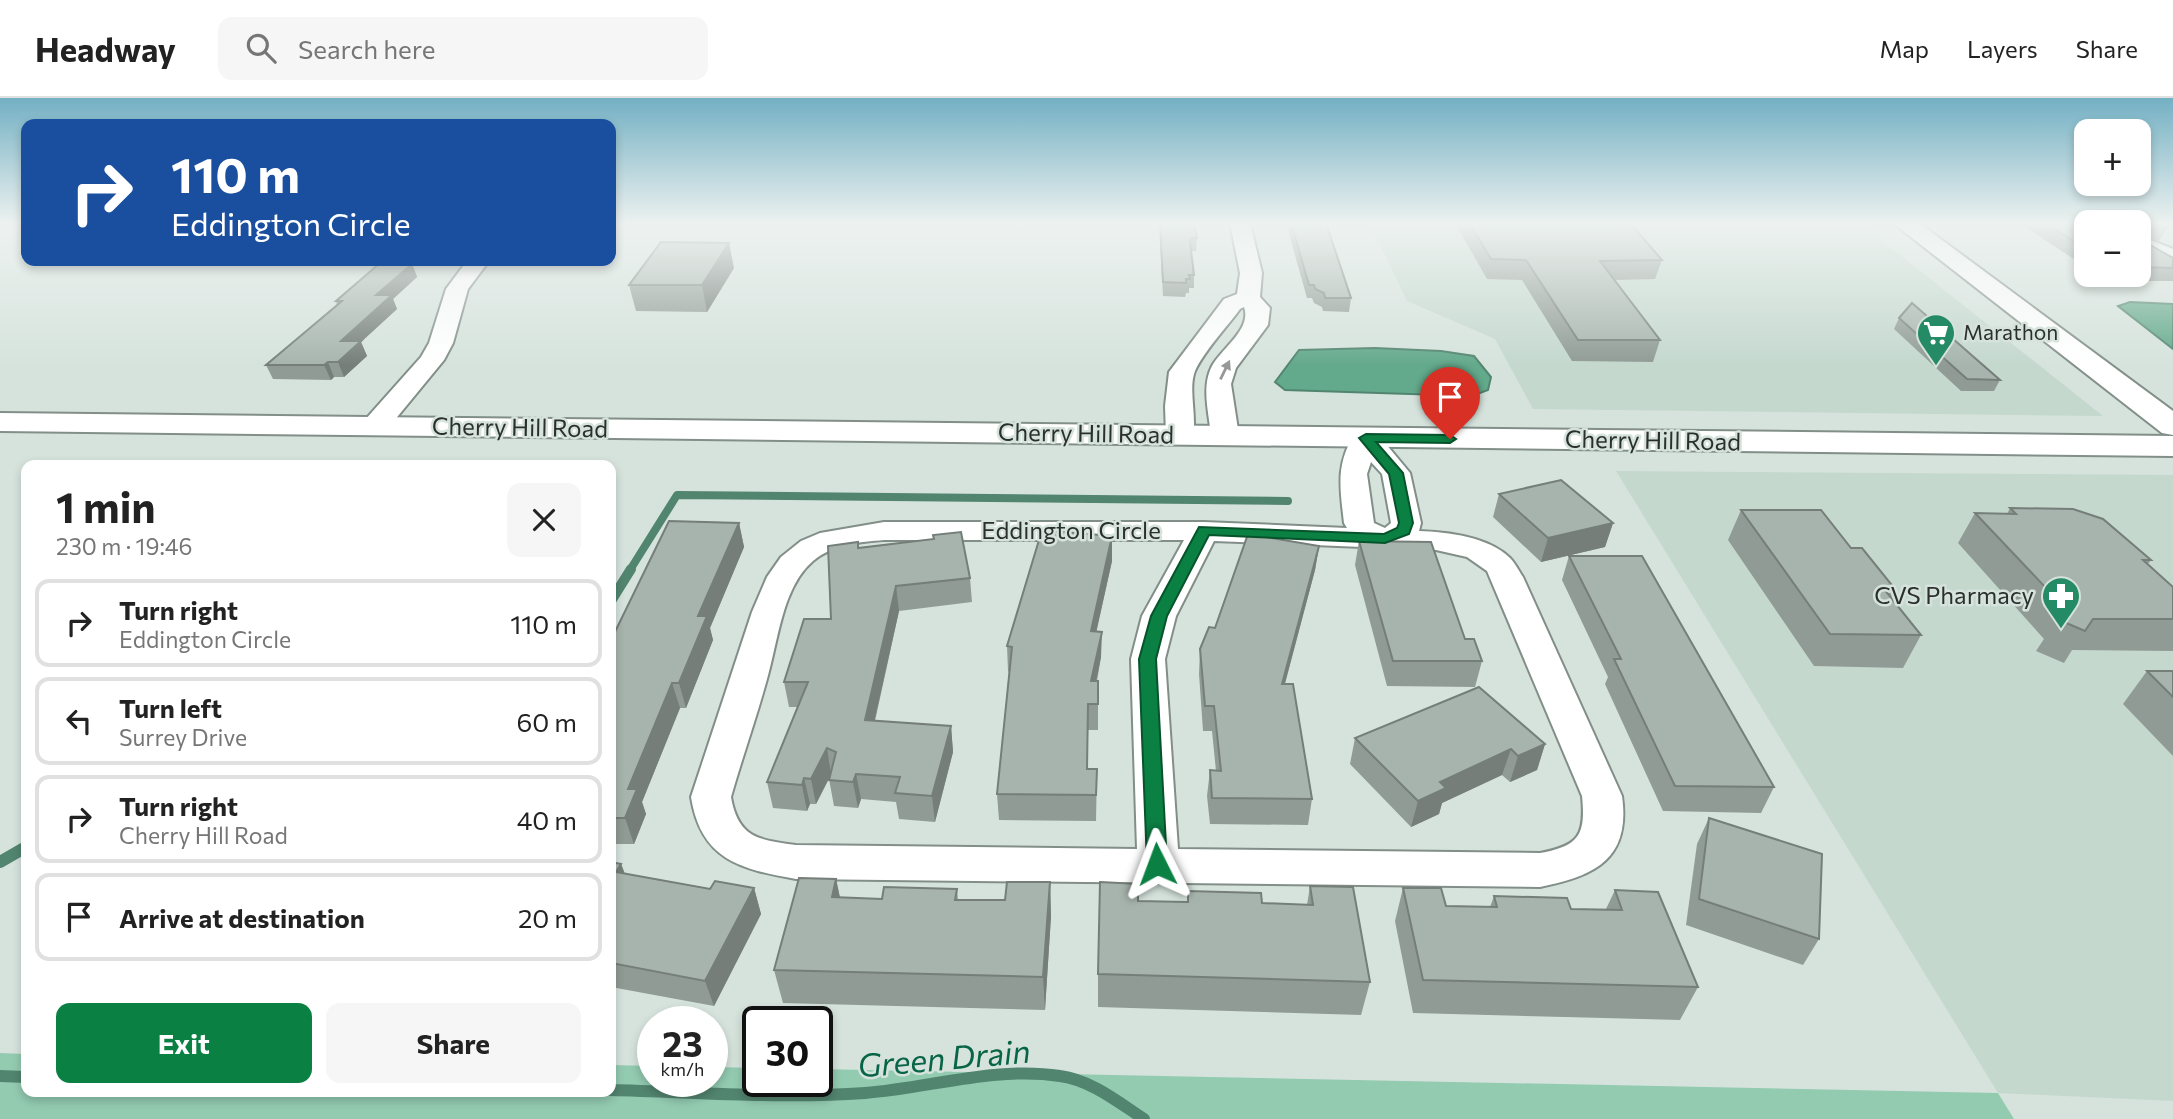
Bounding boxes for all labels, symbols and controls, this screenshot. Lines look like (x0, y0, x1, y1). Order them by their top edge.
search box (218, 17, 708, 80)
text: Headway (35, 28, 176, 69)
icon: search (242, 29, 280, 67)
text: Search here (298, 33, 436, 64)
text: Map (1880, 34, 1929, 63)
text: Layers (1967, 34, 2038, 63)
text: Share (2076, 34, 2138, 63)
map controls (2074, 119, 2151, 287)
button: + (2074, 119, 2151, 196)
text: 110 m (171, 143, 300, 203)
icon: right (56, 147, 147, 238)
text: Eddington Circle (171, 203, 411, 243)
button: − (2074, 210, 2151, 287)
supermarket icon: Marathon (1915, 312, 1957, 367)
place label: Marathon (1963, 319, 2058, 344)
one-way arrow (1219, 360, 1230, 380)
pin (1420, 367, 1480, 439)
icon: arrive (1431, 378, 1469, 416)
street label: Cherry Hill Road (432, 410, 608, 443)
street label: Cherry Hill Road (998, 416, 1174, 449)
street label: Cherry Hill Road (1565, 423, 1741, 456)
text: 1 min (56, 480, 156, 532)
button: close (507, 483, 581, 557)
street label: Eddington Circle (981, 515, 1161, 544)
text: 230 m · 19:46 (56, 532, 193, 560)
pharmacy icon: CVS Pharmacy (2040, 575, 2082, 630)
place label: CVS Pharmacy (1874, 580, 2034, 609)
text: Turn right (119, 594, 238, 625)
icon: right (60, 604, 98, 642)
text: 110 m (510, 608, 577, 639)
text: Eddington Circle (119, 625, 291, 653)
text: Turn left (119, 692, 222, 723)
icon: left (60, 702, 98, 740)
text: 60 m (517, 706, 577, 737)
text: Surrey Drive (119, 723, 247, 751)
text: Turn right (119, 790, 238, 821)
icon: right (60, 800, 98, 838)
text: 40 m (517, 804, 577, 835)
text: Cherry Hill Road (119, 821, 288, 849)
position arrow (1120, 827, 1194, 901)
icon: arrive (60, 898, 98, 936)
text: Arrive at destination (119, 902, 365, 933)
text: 20 m (518, 902, 577, 933)
button: Exit (56, 1003, 312, 1083)
button: Share (326, 1003, 581, 1083)
speed limit sign: 30 (742, 1006, 833, 1097)
text: 23 (662, 1021, 703, 1064)
water label: Green Drain (856, 1030, 1032, 1084)
text: km/h (661, 1058, 704, 1080)

